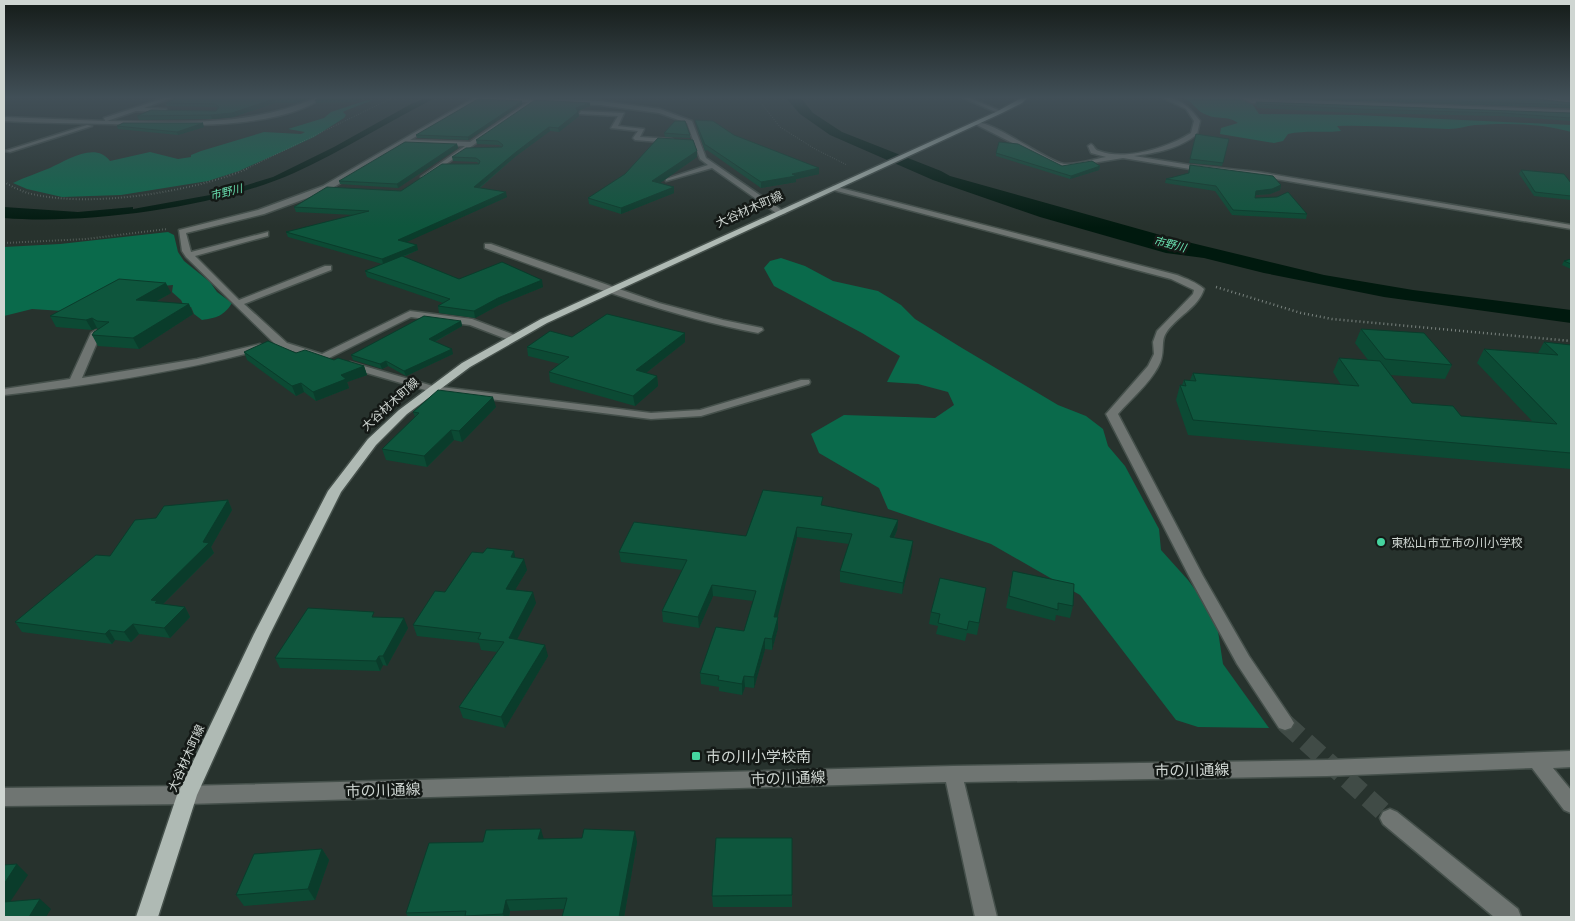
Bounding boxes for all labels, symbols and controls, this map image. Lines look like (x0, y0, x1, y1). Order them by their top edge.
water label: 市野川 (208, 181, 245, 203)
street label: 大谷材木町線 (713, 188, 785, 230)
water label: 市野川 (1152, 233, 1189, 255)
street label: 大谷材木町線 (358, 374, 422, 434)
place label: 東松山市立市の川小学校 (1391, 535, 1523, 550)
marker: 東松山市立市の川小学校 (1375, 536, 1387, 548)
street label: 大谷材木町線 (165, 722, 207, 794)
place label: 市の川小学校南 (706, 747, 811, 766)
marker: 市の川小学校南 (690, 750, 702, 762)
street label: 市の川通線 (1154, 760, 1230, 780)
street label: 市の川通線 (750, 767, 826, 789)
street label: 市の川通線 (345, 779, 421, 801)

